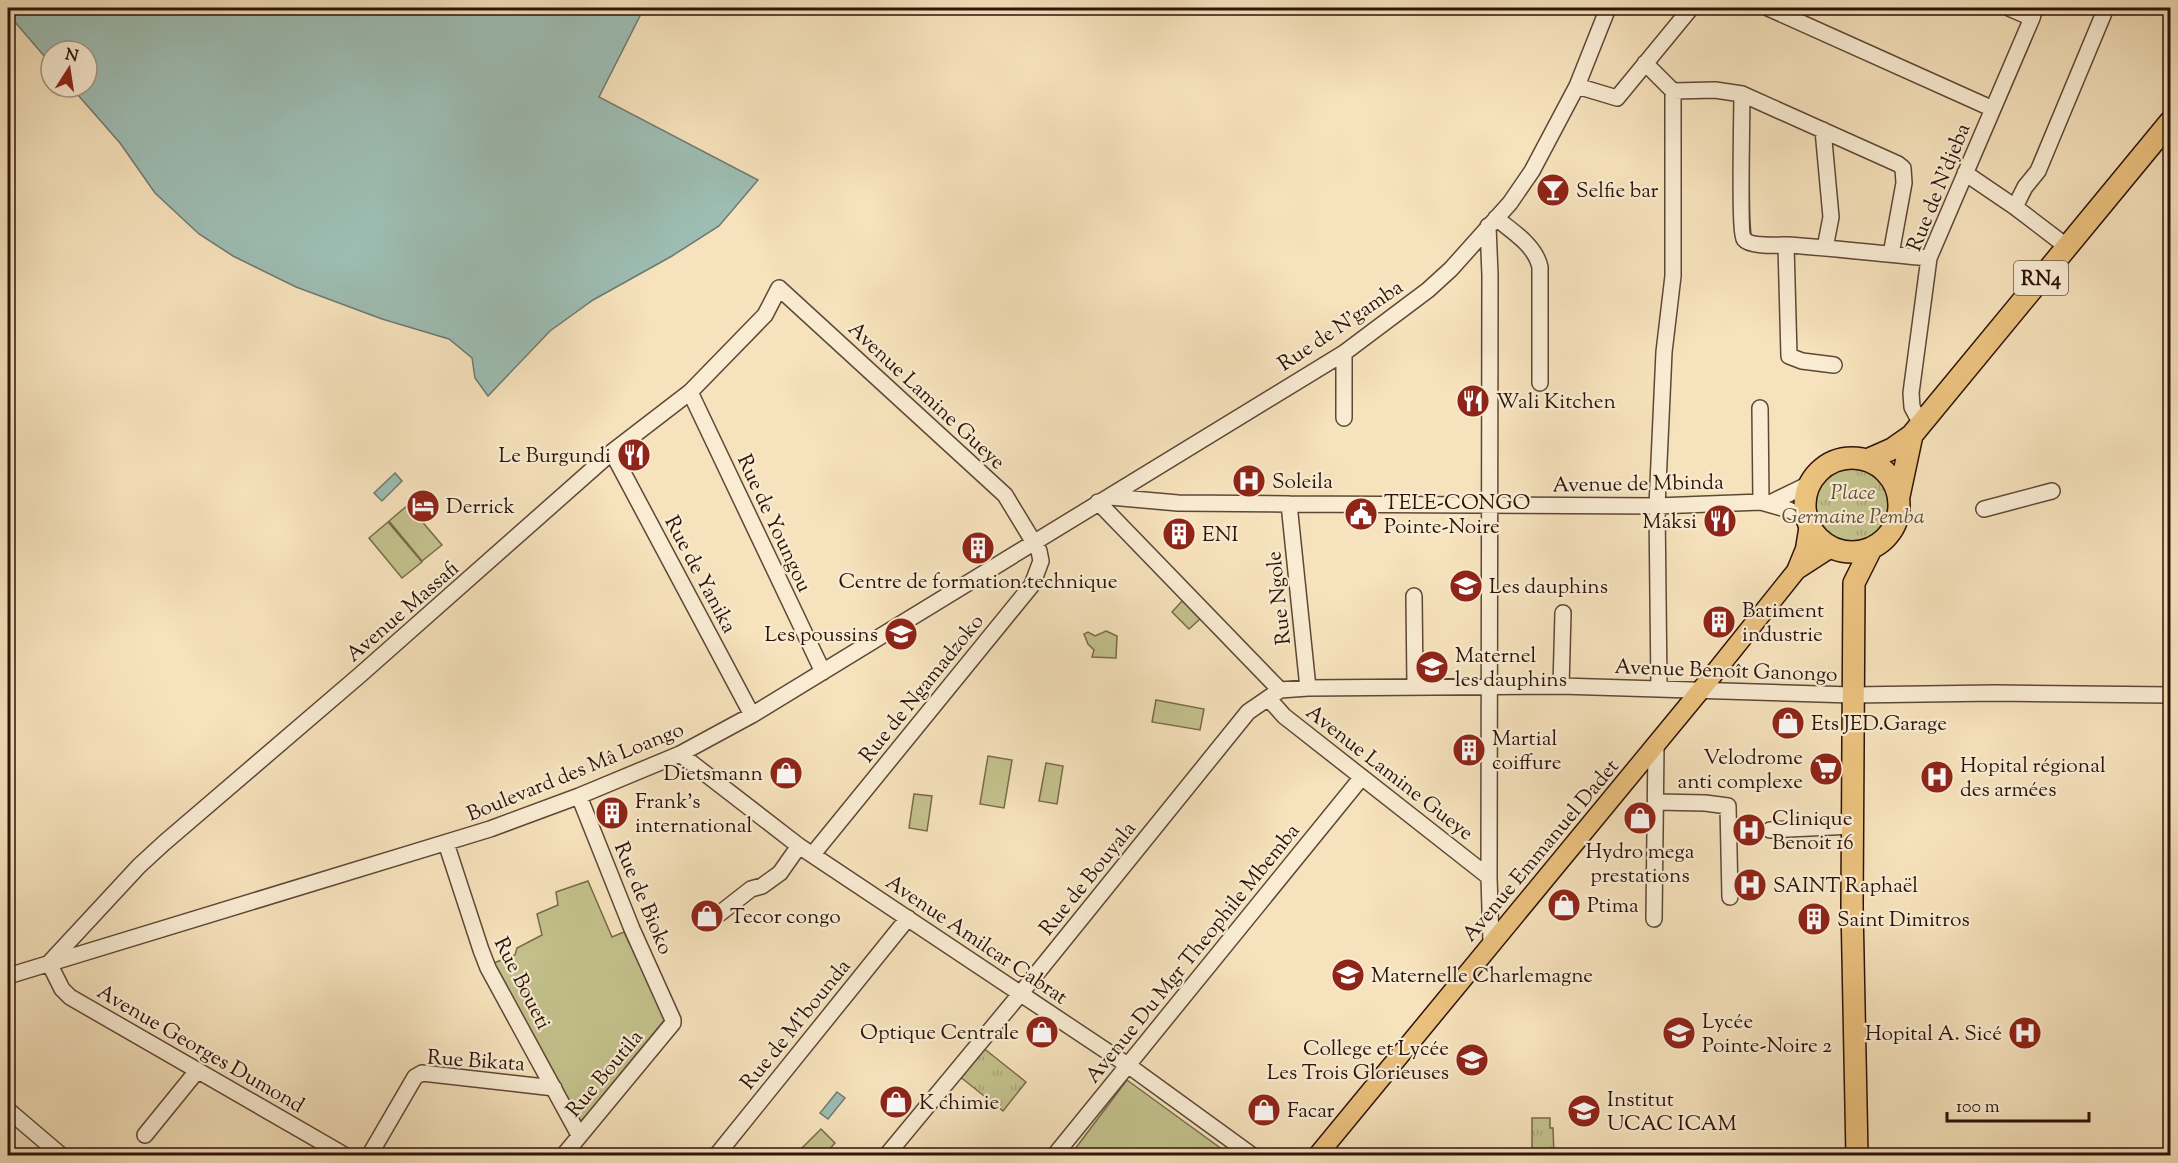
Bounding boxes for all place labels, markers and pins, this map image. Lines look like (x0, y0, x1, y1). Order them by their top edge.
bar icon: Selfie bar (1535, 172, 1571, 208)
place label: Selfie bar (1576, 177, 1659, 207)
restaurant icon: Wali Kitchen (1455, 383, 1491, 419)
place label: Wali Kitchen (1496, 388, 1616, 418)
restaurant icon: Le Burgundi (616, 437, 652, 473)
place label: Le Burgundi (499, 442, 611, 472)
hospital icon: Soleila (1231, 463, 1267, 499)
place label: Soleila (1272, 468, 1333, 498)
hotel icon: Derrick (405, 488, 441, 524)
place label: TELE-CONGO Pointe-Noire (1384, 489, 1530, 543)
place label: Derrick (446, 493, 515, 523)
public building icon: TELE-CONGO Pointe-Noire (1343, 496, 1379, 532)
restaurant icon: Maksi (1702, 503, 1738, 539)
place label: Maksi (1642, 508, 1697, 538)
building icon: ENI (1161, 516, 1197, 552)
place label: ENI (1202, 521, 1238, 551)
building icon: Centre de formation.technique (960, 530, 996, 566)
place label: Centre de formation.technique (839, 568, 1117, 598)
school or university icon: Les dauphins (1448, 568, 1484, 604)
place label: Les dauphins (1489, 573, 1608, 603)
place label: Batiment industrie (1742, 597, 1824, 651)
building icon: Batiment industrie (1701, 604, 1737, 640)
school or university icon: Les poussins (883, 616, 919, 652)
place label: Les poussins (764, 621, 878, 651)
place label: Maternel les dauphins (1455, 642, 1567, 696)
school or university icon: Maternel les dauphins (1414, 649, 1450, 685)
shop icon: Ets JED.Garage (1770, 705, 1806, 741)
place label: Ets JED.Garage (1811, 710, 1947, 740)
place label: Martial coiffure (1492, 725, 1561, 779)
building icon: Martial coiffure (1451, 732, 1487, 768)
place label: Velodrome anti complexe (1677, 744, 1803, 798)
supermarket icon: Velodrome anti complexe (1808, 751, 1844, 787)
place label: Hopital régional des armées (1960, 752, 2106, 806)
shop icon: Dietsmann (768, 755, 804, 791)
hospital icon: Hopital régional des armées (1919, 759, 1955, 795)
place label: Dietsmann (664, 760, 763, 790)
place label: Frank's international (635, 788, 753, 842)
building icon: Frank's international (594, 795, 630, 831)
shop icon: Hydro mega prestations (1622, 800, 1658, 836)
place label: Clinique Benoit 16 (1772, 805, 1854, 859)
hospital icon: Clinique Benoit 16 (1731, 812, 1767, 848)
place label: Hydro mega prestations (1585, 838, 1695, 892)
hospital icon: SAINT Raphaël (1732, 867, 1768, 903)
place label: SAINT Raphaël (1773, 872, 1918, 902)
shop icon: Ptima (1546, 887, 1582, 923)
place label: Ptima (1587, 892, 1639, 922)
shop icon: Tecor congo (689, 898, 725, 934)
building icon: Saint Dimitros (1796, 901, 1832, 937)
place label: Tecor congo (730, 903, 841, 933)
place label: Saint Dimitros (1837, 906, 1970, 936)
school or university icon: Maternelle Charlemagne (1330, 957, 1366, 993)
place label: Maternelle Charlemagne (1371, 962, 1593, 992)
place label: Lycée Pointe-Noire 2 (1702, 1008, 1832, 1062)
shop icon: Optique Centrale (1024, 1014, 1060, 1050)
school or university icon: Lycée Pointe-Noire 2 (1661, 1015, 1697, 1051)
hospital icon: Hopital A. Sicé (2007, 1015, 2043, 1051)
place label: Optique Centrale (860, 1019, 1019, 1049)
place label: Hopital A. Sicé (1865, 1020, 2002, 1050)
place label: College et Lycée Les Trois Glorieuses (1267, 1035, 1449, 1089)
school or university icon: College et Lycée Les Trois Glorieuses (1454, 1042, 1490, 1078)
shop icon: K chimie (878, 1084, 914, 1120)
place label: Institut UCAC ICAM (1607, 1086, 1737, 1140)
place label: K chimie (919, 1089, 999, 1119)
shop icon: Facar (1246, 1092, 1282, 1128)
school or university icon: Institut UCAC ICAM (1566, 1093, 1602, 1129)
place label: Facar (1287, 1097, 1335, 1127)

